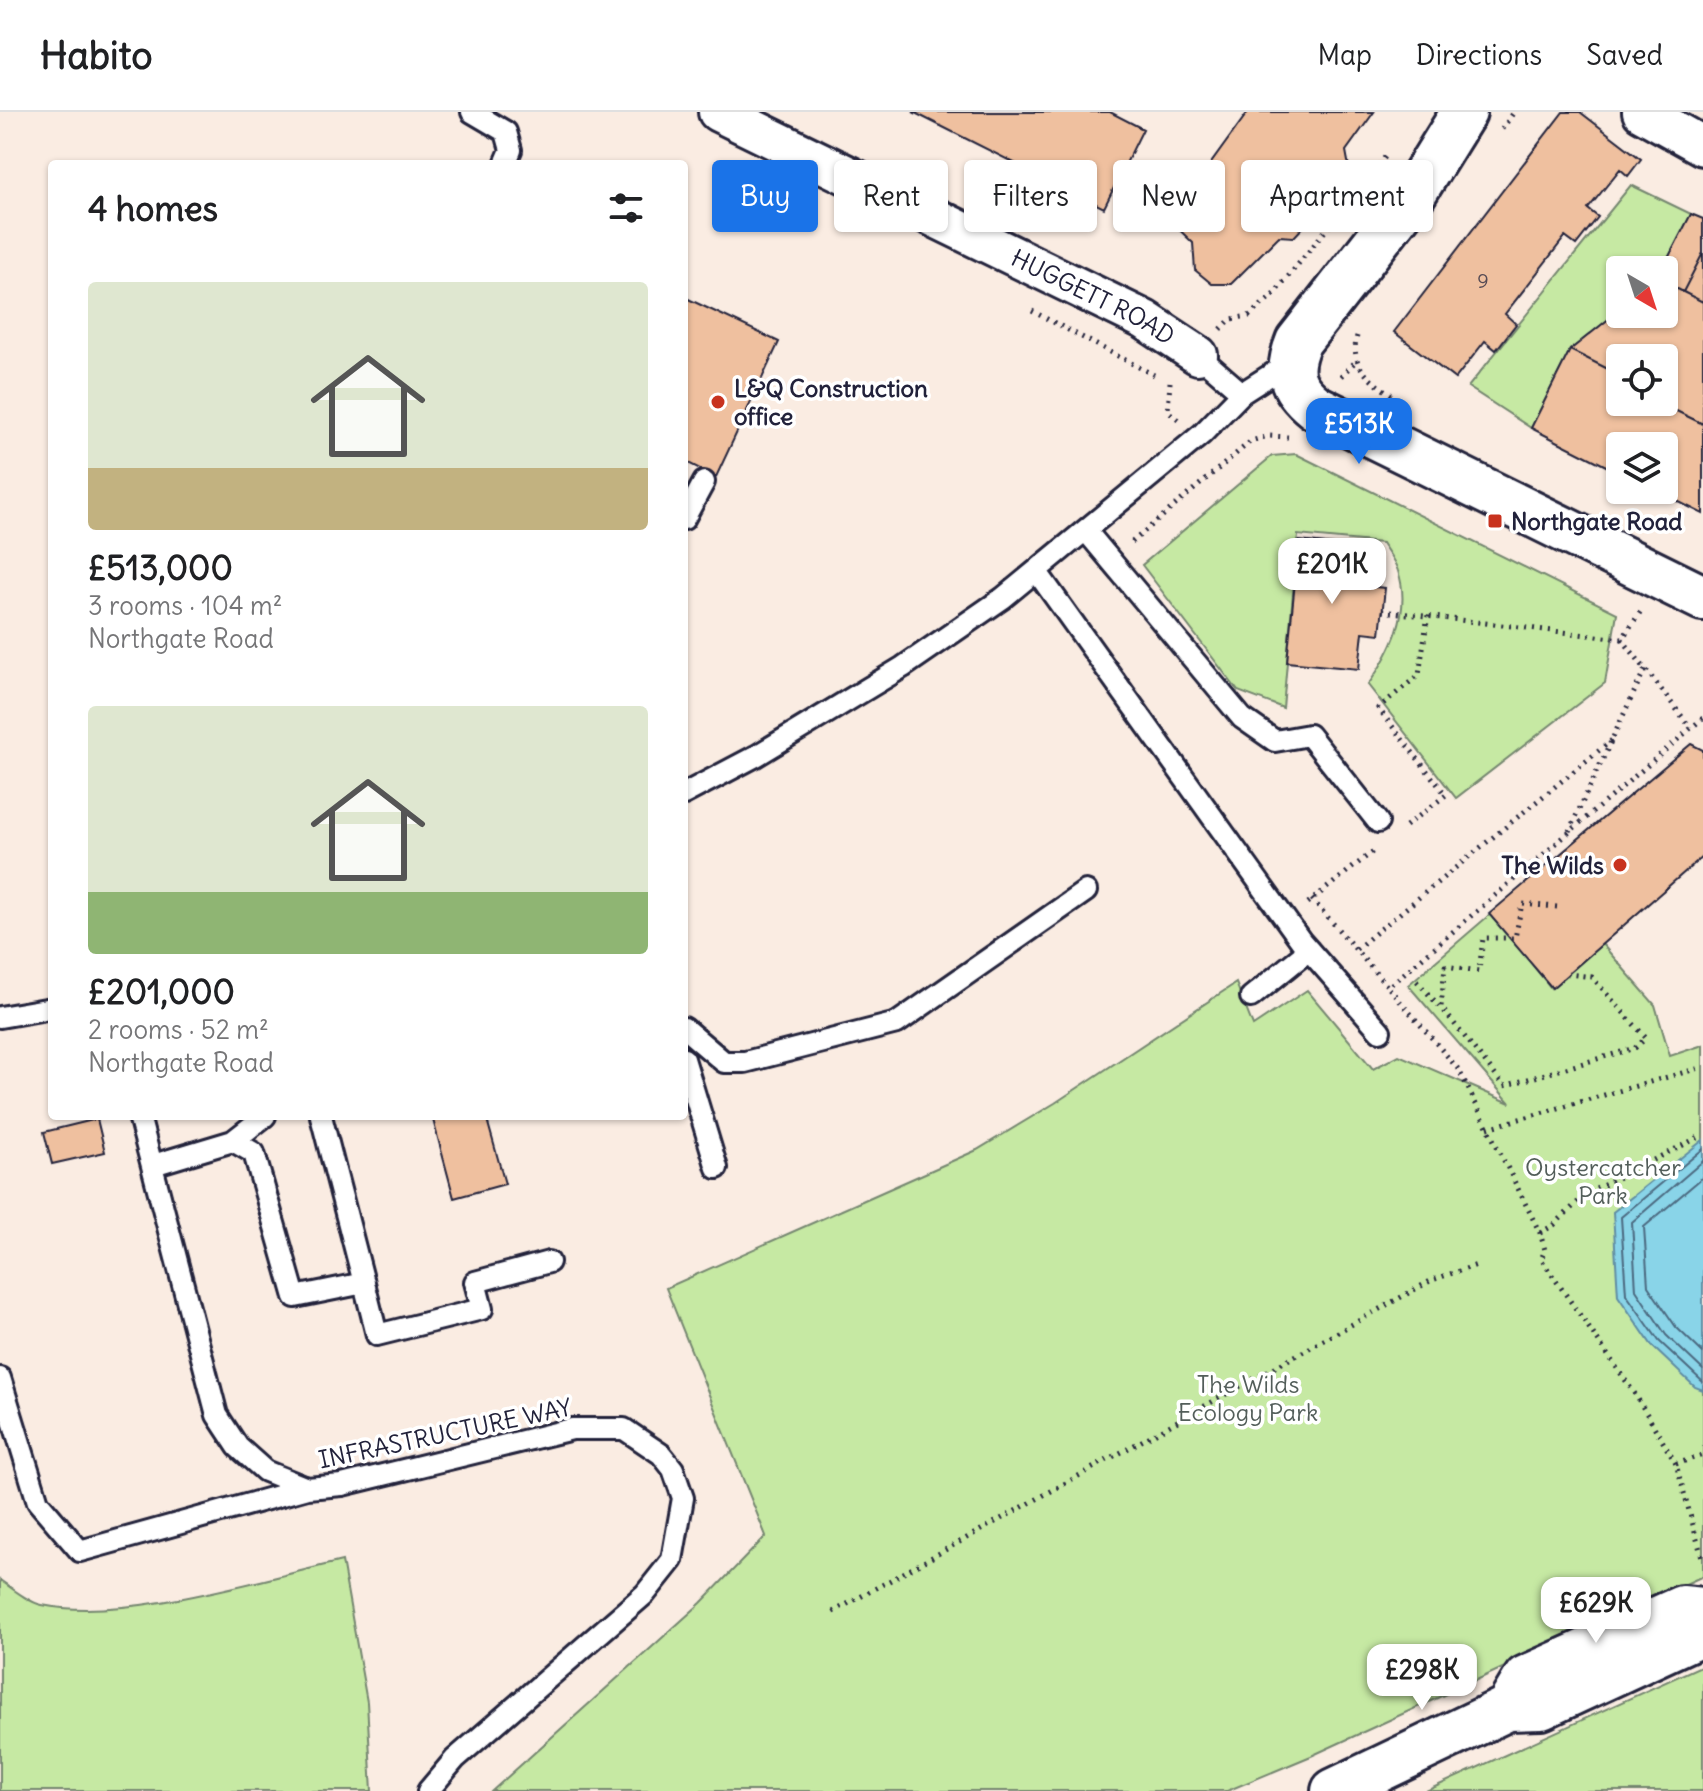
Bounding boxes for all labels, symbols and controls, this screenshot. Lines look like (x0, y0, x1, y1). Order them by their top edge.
text: Habito (40, 32, 153, 79)
text: Map (1317, 37, 1372, 73)
text: Directions (1416, 37, 1542, 73)
text: Saved (1586, 37, 1663, 73)
chip: Buy (712, 160, 818, 232)
chip: Rent (834, 160, 948, 232)
chip: Filters (964, 160, 1097, 232)
chip: New (1113, 160, 1225, 232)
chip: Apartment (1241, 160, 1433, 232)
icon: filters (604, 186, 648, 230)
text: 4 homes (88, 187, 218, 230)
street label: HUGGETT ROAD (1007, 242, 1181, 351)
north arrow (1606, 256, 1678, 328)
map controls (1606, 256, 1678, 504)
house number: 9 (1477, 268, 1489, 293)
icon: home (296, 334, 440, 478)
button: locate (1606, 344, 1678, 416)
place label: L&Q Construction office (734, 373, 928, 431)
marker: L&Q Construction office (709, 393, 727, 411)
pin: £513K (1303, 398, 1415, 466)
text: £513K (1324, 407, 1394, 440)
button: layers (1606, 432, 1678, 504)
place label: Northgate Road (1511, 506, 1682, 536)
marker: Northgate Road (1486, 512, 1504, 530)
pin: £201K (1276, 538, 1388, 606)
text: £513,000 (88, 546, 233, 589)
text: £201K (1296, 547, 1368, 580)
text: 3 rooms · 104 m² (88, 589, 283, 622)
text: Northgate Road (88, 622, 274, 655)
icon: home (296, 758, 440, 902)
place label: The Wilds (1501, 850, 1604, 880)
marker: The Wilds (1611, 856, 1629, 874)
text: £201,000 (88, 970, 235, 1013)
text: 2 rooms · 52 m² (88, 1013, 269, 1046)
text: Northgate Road (88, 1046, 274, 1079)
park label: Oystercatcher Park (1525, 1152, 1681, 1210)
park label: The Wilds Ecology Park (1178, 1369, 1318, 1427)
street label: INFRASTRUCTURE WAY (316, 1392, 574, 1474)
pin: £629K (1540, 1577, 1652, 1645)
text: £629K (1559, 1586, 1633, 1619)
pin: £298K (1366, 1644, 1478, 1712)
text: £298K (1385, 1653, 1459, 1686)

